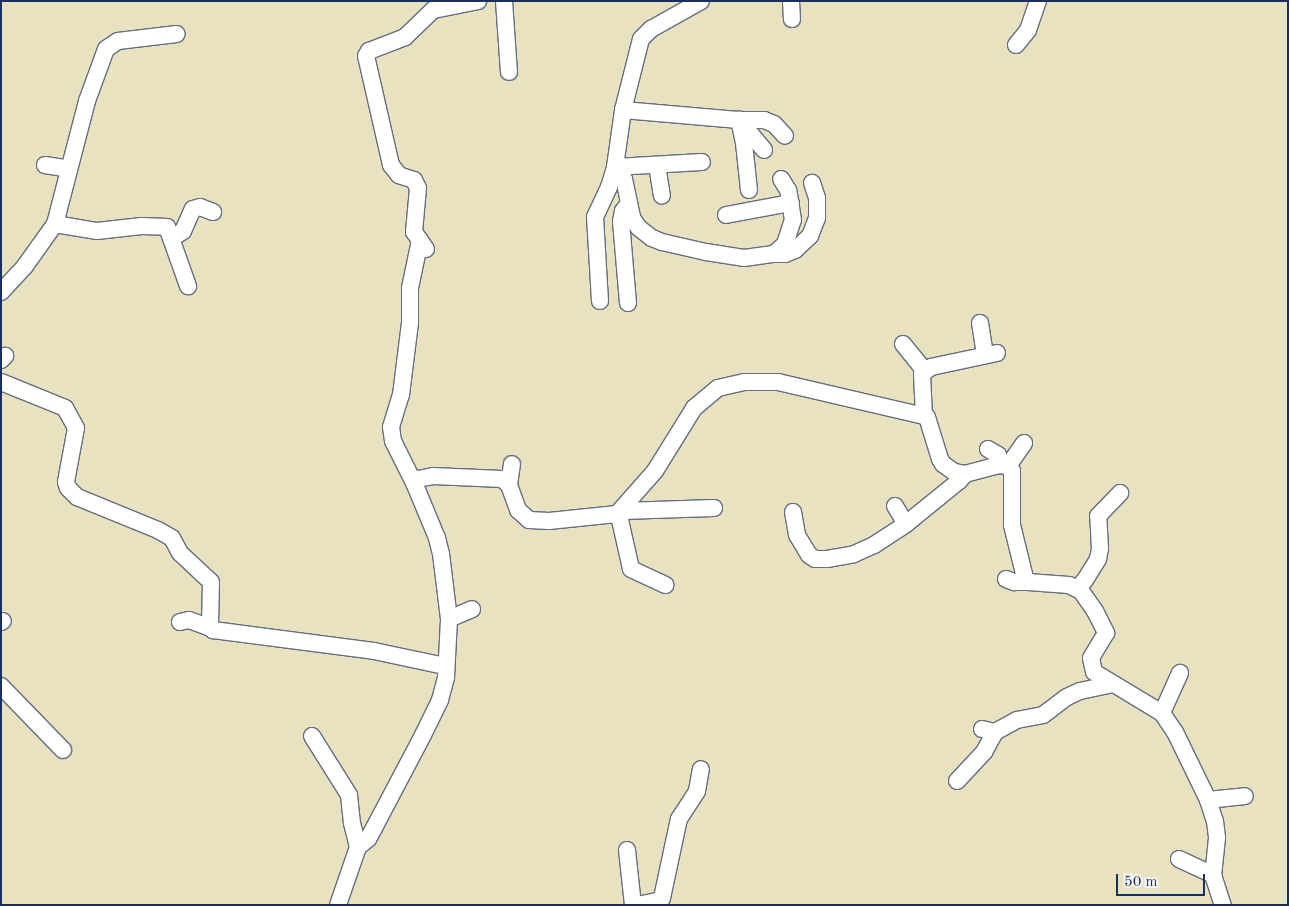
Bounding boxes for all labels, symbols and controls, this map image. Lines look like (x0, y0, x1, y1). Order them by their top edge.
scale bar (1119, 864, 1208, 896)
text: 50 m (1124, 875, 1158, 890)

